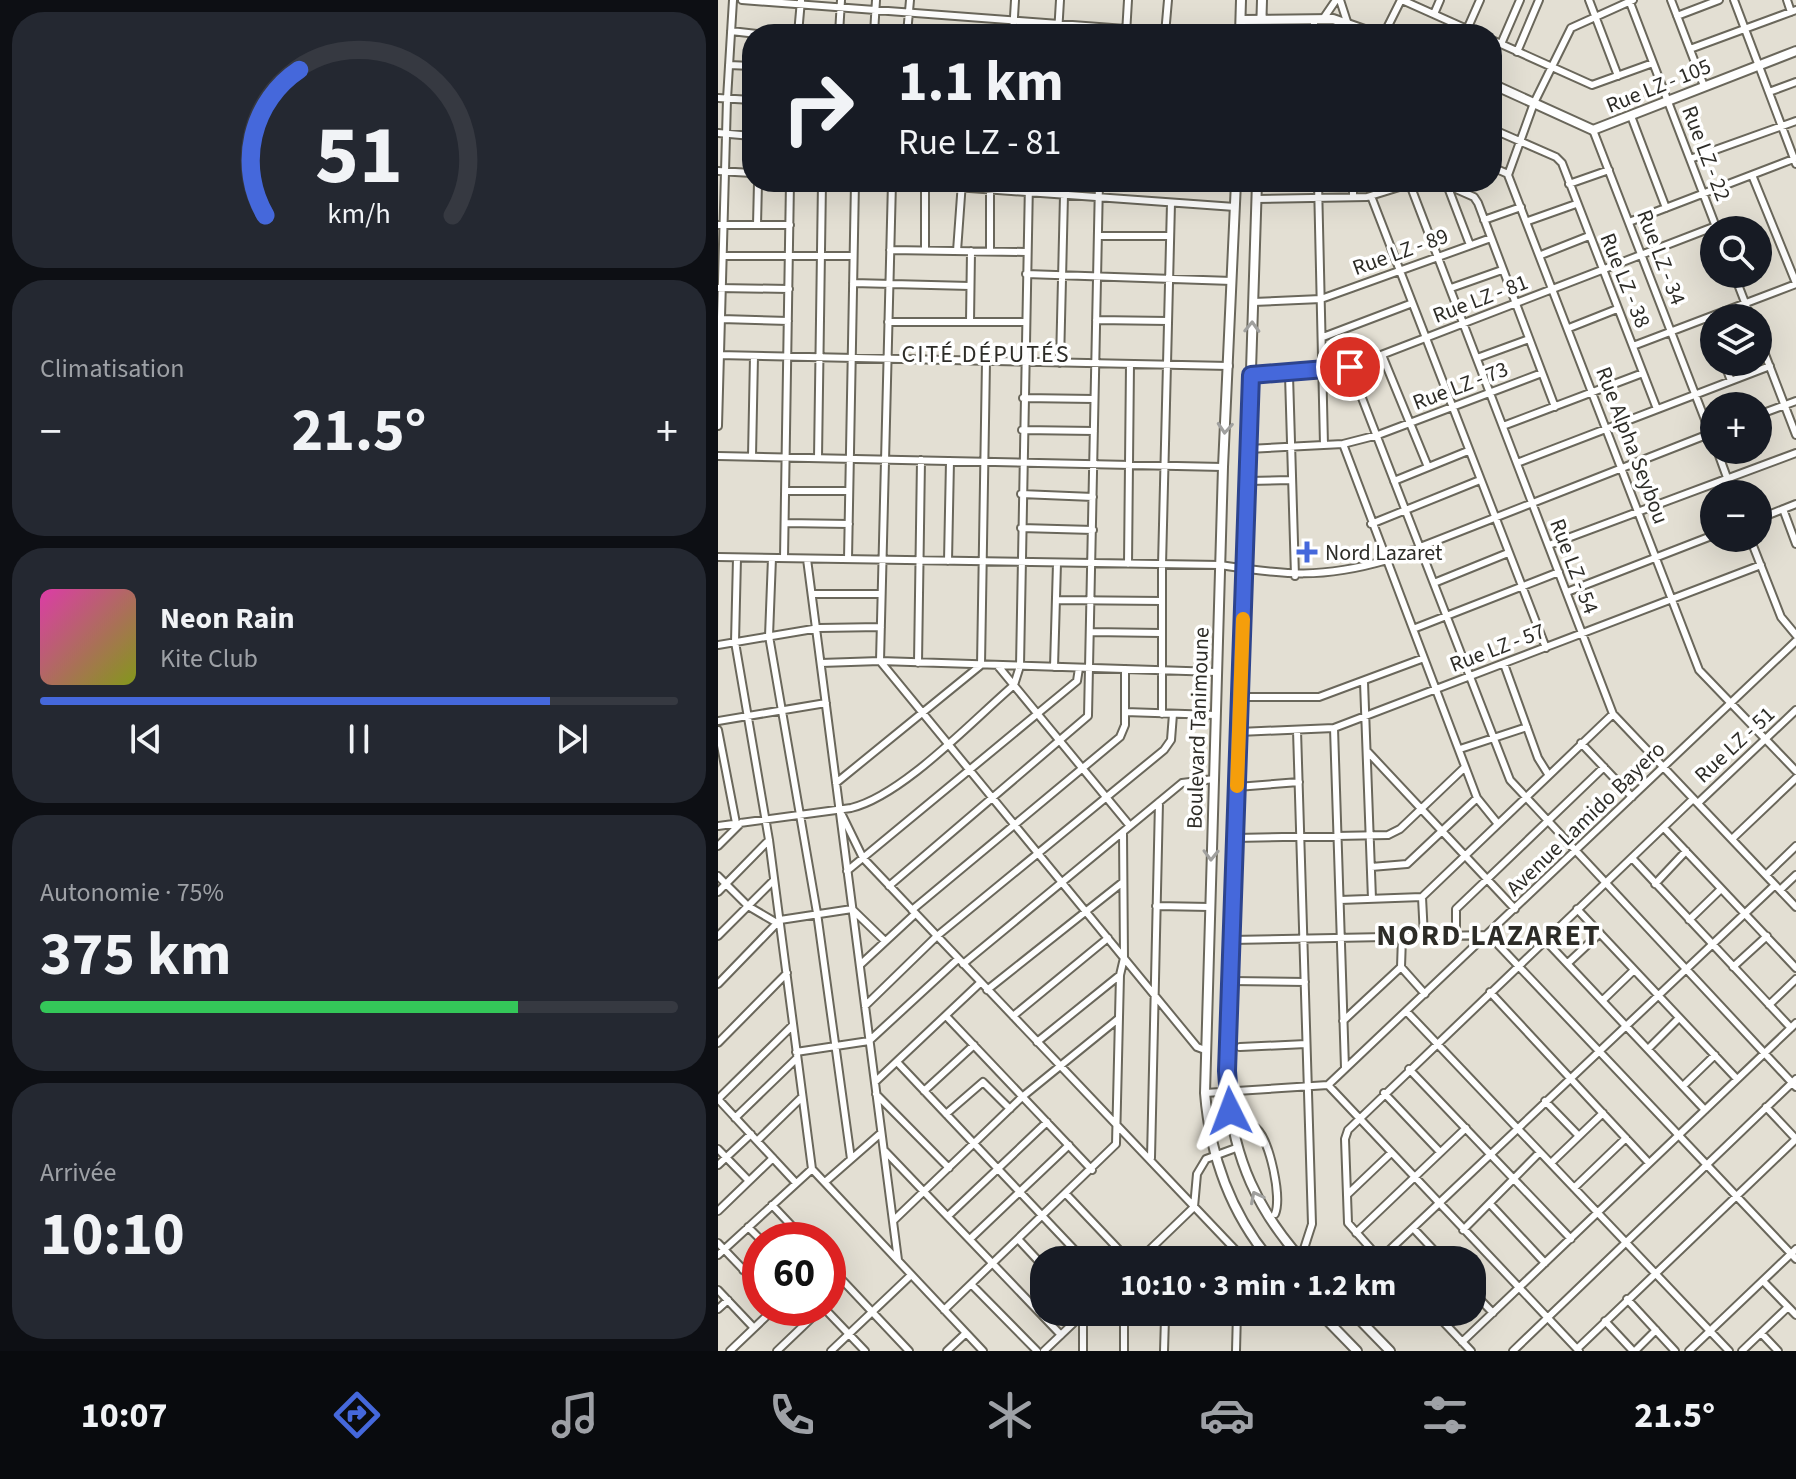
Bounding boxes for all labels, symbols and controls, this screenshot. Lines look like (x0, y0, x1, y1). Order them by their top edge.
text: 1.1 km (898, 43, 1064, 122)
street label: Rue LZ - 105 (1601, 50, 1716, 122)
icon: right (766, 56, 870, 160)
text: 51 (315, 96, 403, 214)
street label: Rue LZ - 22 (1673, 101, 1739, 206)
text: Rue LZ - 81 (898, 117, 1061, 168)
text: km/h (327, 194, 391, 234)
street label: Rue LZ - 34 (1628, 205, 1694, 310)
map controls (1700, 216, 1772, 552)
button: search (1700, 216, 1772, 288)
street label: Rue LZ - 89 (1348, 220, 1453, 284)
street label: Rue LZ - 38 (1592, 228, 1659, 333)
street label: Rue LZ - 81 (1428, 266, 1533, 332)
button: layers (1700, 304, 1772, 376)
one-way arrow (1244, 320, 1261, 332)
pin (1316, 333, 1384, 401)
district label: CITÉ DÉPUTÉS (901, 337, 1071, 372)
icon: arrive (1328, 345, 1372, 389)
text: Climatisation (40, 350, 185, 387)
street label: Rue LZ - 73 (1408, 353, 1513, 419)
street label: Rue Alpha Seybou (1587, 362, 1677, 529)
text: 21.5° (292, 389, 426, 474)
button: + (1700, 392, 1772, 464)
text: − (40, 401, 62, 464)
text: + (656, 401, 678, 464)
one-way arrow (1217, 422, 1234, 435)
button: − (1700, 480, 1772, 552)
street label: Rue LZ - 54 (1541, 514, 1607, 619)
place label: Nord Lazaret (1325, 537, 1443, 569)
marker: Nord Lazaret (1296, 541, 1318, 563)
text: Neon Rain (160, 597, 295, 640)
street label: Rue LZ - 57 (1445, 615, 1550, 681)
street label: Boulevard Tanimoune (1178, 626, 1218, 830)
text: Kite Club (160, 640, 258, 677)
street label: Rue LZ - 51 (1687, 699, 1782, 790)
icon: previous (124, 717, 168, 761)
icon: pause (337, 717, 381, 761)
icon: next (550, 717, 594, 761)
street label: Avenue Lamido Bayero (1499, 734, 1673, 903)
one-way arrow (1202, 849, 1220, 862)
text: Autonomie · 75% (40, 874, 224, 911)
text: 375 km (40, 913, 231, 998)
district label: NORD LAZARET (1376, 914, 1602, 957)
position arrow (1188, 1069, 1272, 1153)
text: Arrivée (40, 1154, 116, 1191)
one-way arrow (1251, 1191, 1266, 1206)
text: 10:10 (40, 1193, 185, 1278)
speed limit sign: 60 (742, 1222, 846, 1326)
text: 10:10 · 3 min · 1.2 km (1120, 1264, 1396, 1307)
icon: directions (329, 1387, 385, 1443)
icon: music (547, 1387, 603, 1443)
icon: phone (764, 1387, 820, 1443)
icon: climate (982, 1387, 1038, 1443)
icon: car (1199, 1387, 1255, 1443)
icon: filters (1417, 1387, 1473, 1443)
text: 10:07 (81, 1390, 168, 1441)
text: 21.5° (1634, 1390, 1715, 1441)

